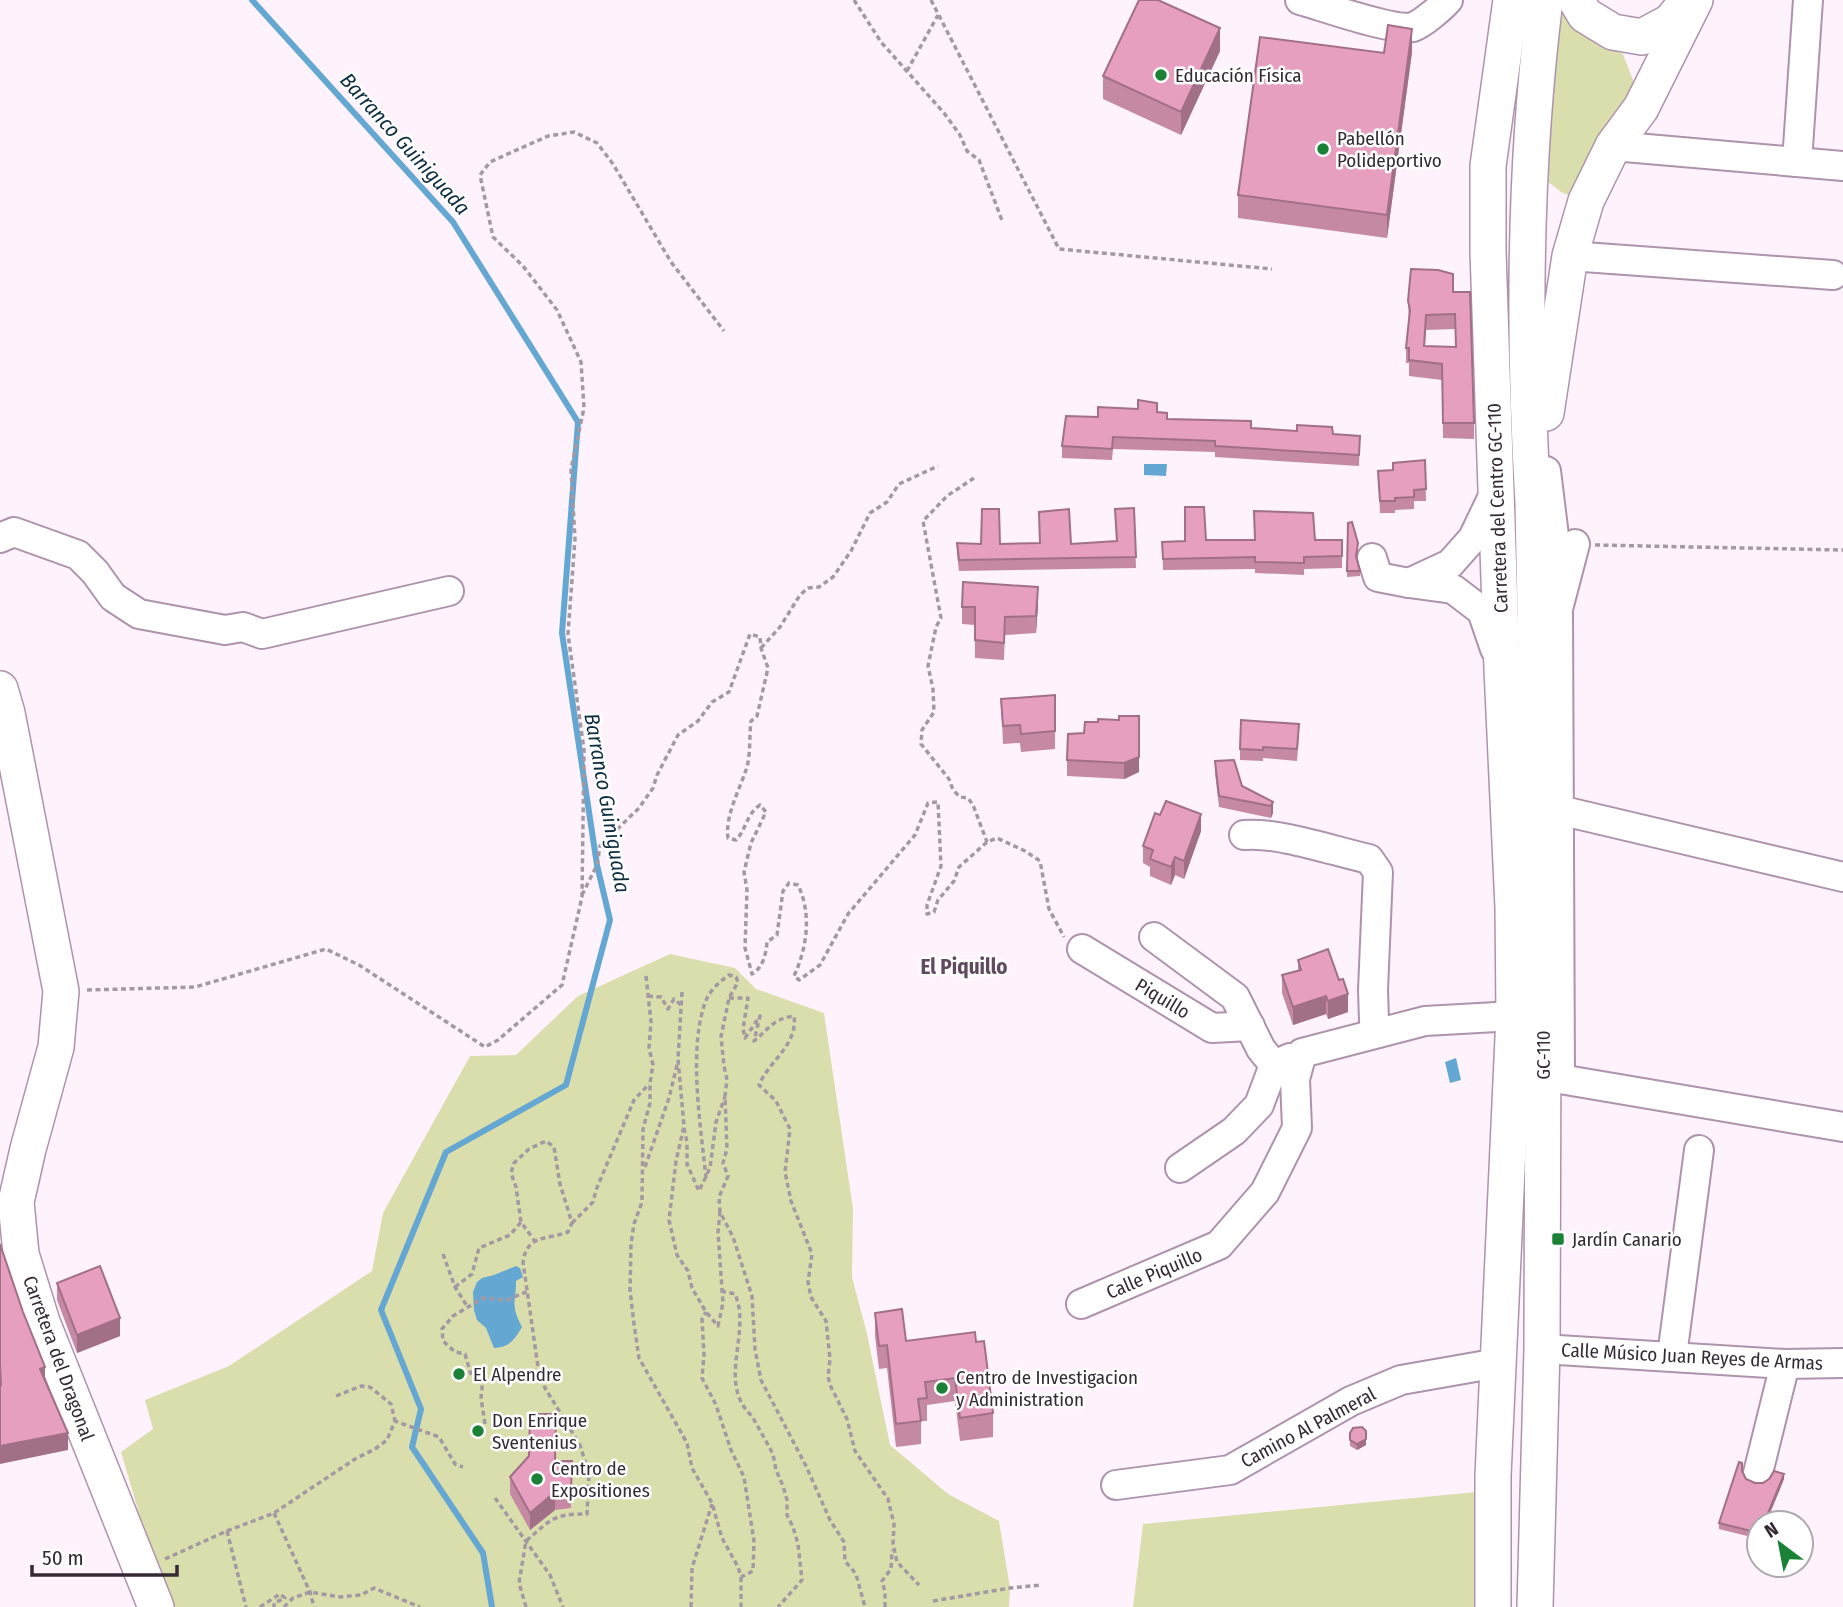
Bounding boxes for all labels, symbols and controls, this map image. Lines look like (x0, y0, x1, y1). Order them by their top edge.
place label: Educación Física (1175, 64, 1302, 87)
marker: Educación Física (1153, 67, 1169, 83)
water label: Barranco Guiniguada (334, 68, 476, 220)
place label: Pabellón Polideportivo (1337, 127, 1442, 172)
marker: Pabellón Polideportivo (1315, 141, 1331, 157)
street label: Carretera del Centro GC-110 (1482, 403, 1513, 613)
water label: Barranco Guiniguada (578, 711, 636, 895)
district label: El Piquillo (920, 954, 1008, 980)
street label: Piquillo (1131, 973, 1194, 1024)
street label: GC-110 (1532, 1030, 1555, 1080)
place label: Jardín Canario (1572, 1228, 1682, 1251)
marker: Jardín Canario (1550, 1231, 1566, 1247)
street label: Calle Piquillo (1103, 1243, 1206, 1304)
street label: Carretera del Dragonal (18, 1272, 99, 1444)
street label: Calle Músico Juan Reyes de Armas (1560, 1338, 1823, 1375)
place label: El Alpendre (473, 1363, 561, 1386)
marker: El Alpendre (451, 1366, 467, 1382)
place label: Centro de Investigacion y Administration (956, 1366, 1138, 1411)
marker: Centro de Investigacion y Administration (934, 1380, 950, 1396)
street label: Camino Al Palmeral (1237, 1382, 1380, 1473)
place label: Don Enrique Sventenius (492, 1409, 587, 1454)
marker: Don Enrique Sventenius (470, 1423, 486, 1439)
place label: Centro de Expositiones (551, 1457, 650, 1502)
marker: Centro de Expositiones (529, 1471, 545, 1487)
north arrow (1745, 1509, 1815, 1579)
text: N (1760, 1517, 1782, 1543)
scale bar (32, 1534, 177, 1578)
text: 50 m (42, 1545, 84, 1571)

